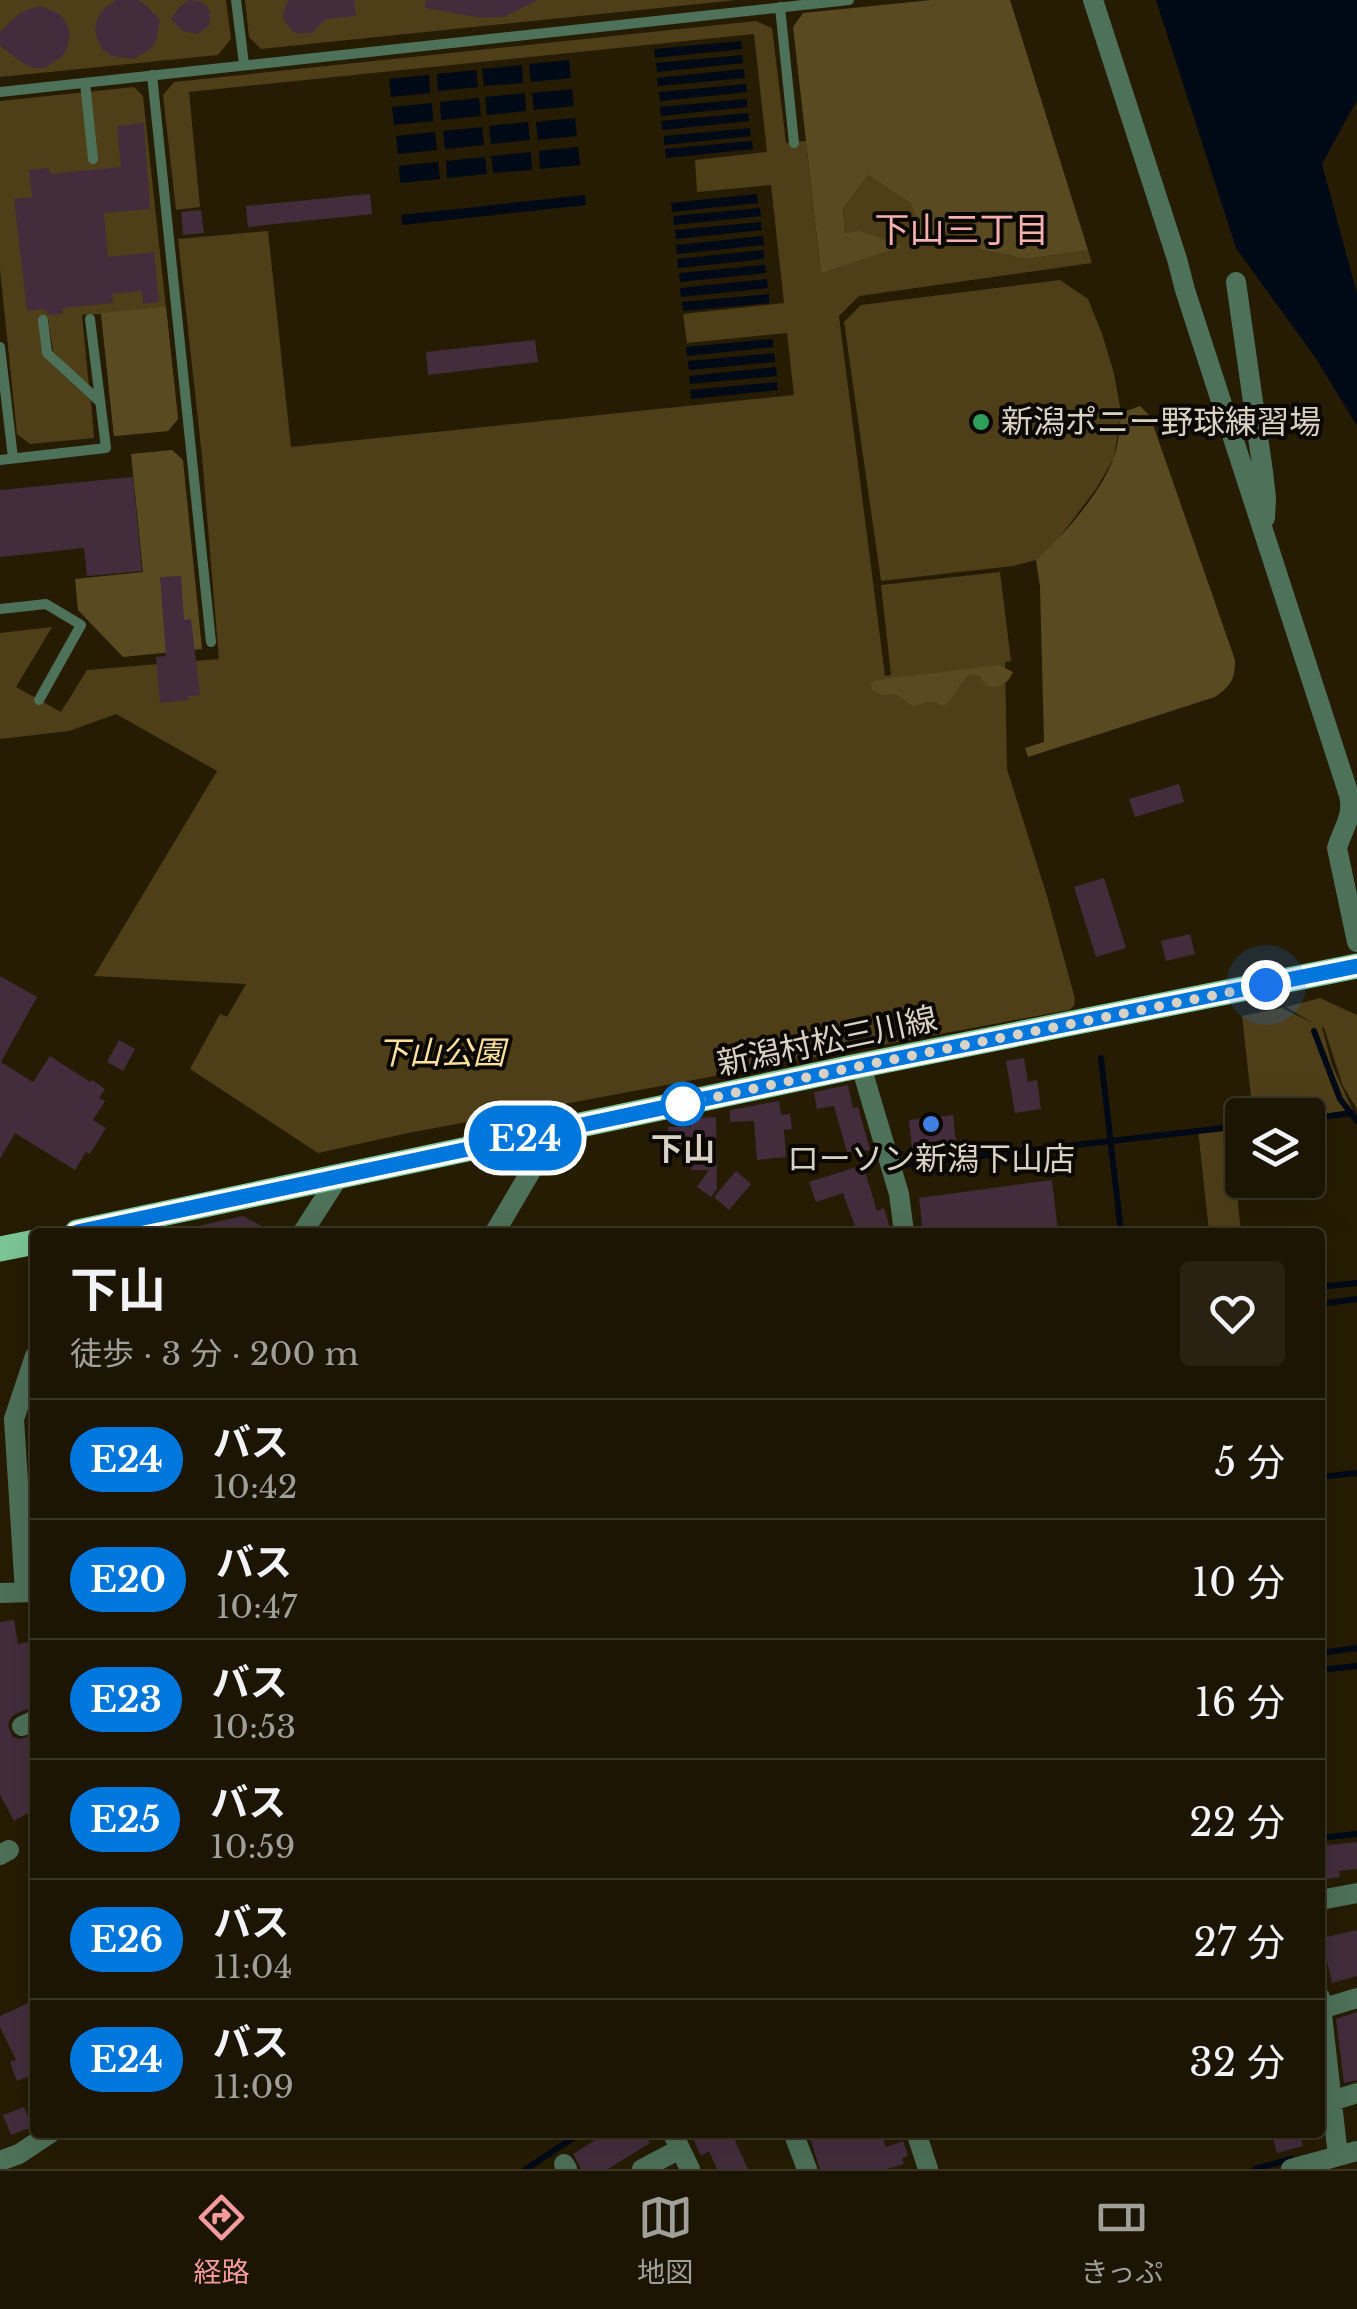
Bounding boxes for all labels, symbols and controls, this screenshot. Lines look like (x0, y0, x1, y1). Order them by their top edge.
district label: 下山三丁目 (874, 208, 1050, 251)
place label: 新潟ポニー野球練習場 (1001, 402, 1321, 442)
marker: 新潟ポニー野球練習場 (970, 411, 992, 433)
your location (1241, 960, 1291, 1010)
street label: 新潟村松三川線 (713, 998, 941, 1084)
park label: 下山公園 (377, 1033, 509, 1073)
marker: 下山 (662, 1083, 704, 1125)
map controls (1225, 1098, 1325, 1198)
button: layers (1225, 1098, 1325, 1198)
line badge: E24 (468, 1106, 582, 1170)
marker: ローソン新潟下山店 (920, 1113, 942, 1135)
text: E24 (489, 1117, 561, 1160)
place label: 下山 (651, 1129, 715, 1169)
place label: ローソン新潟下山店 (787, 1139, 1075, 1179)
text: 下山 (70, 1260, 166, 1320)
button: heart (1180, 1261, 1285, 1366)
text: 徒歩 · 3 分 · 200 m (70, 1334, 359, 1374)
text: バス (213, 1419, 289, 1466)
text: E24 (90, 1438, 163, 1481)
text: 5 分 (1215, 1439, 1285, 1486)
text: 10:42 (213, 1467, 297, 1507)
text: バス (216, 1539, 292, 1586)
text: E20 (90, 1558, 166, 1601)
text: 10 分 (1192, 1559, 1285, 1606)
text: 10:47 (216, 1587, 297, 1627)
text: バス (212, 1659, 288, 1706)
text: E23 (90, 1678, 162, 1721)
text: 16 分 (1195, 1679, 1285, 1726)
text: 10:53 (212, 1707, 296, 1747)
text: バス (210, 1779, 286, 1826)
text: E25 (90, 1798, 160, 1841)
text: 22 分 (1189, 1799, 1285, 1846)
text: 10:59 (210, 1827, 295, 1867)
text: バス (213, 1899, 289, 1946)
text: E26 (90, 1918, 163, 1961)
text: 27 分 (1194, 1919, 1285, 1966)
text: 11:04 (213, 1947, 292, 1987)
text: バス (213, 2019, 289, 2066)
text: E24 (90, 2038, 163, 2081)
text: 32 分 (1189, 2039, 1285, 2086)
text: 11:09 (213, 2067, 294, 2107)
tab: 経路 (194, 2190, 250, 2290)
tab: 地図 (637, 2190, 693, 2290)
tab: きっぷ (1080, 2190, 1163, 2290)

